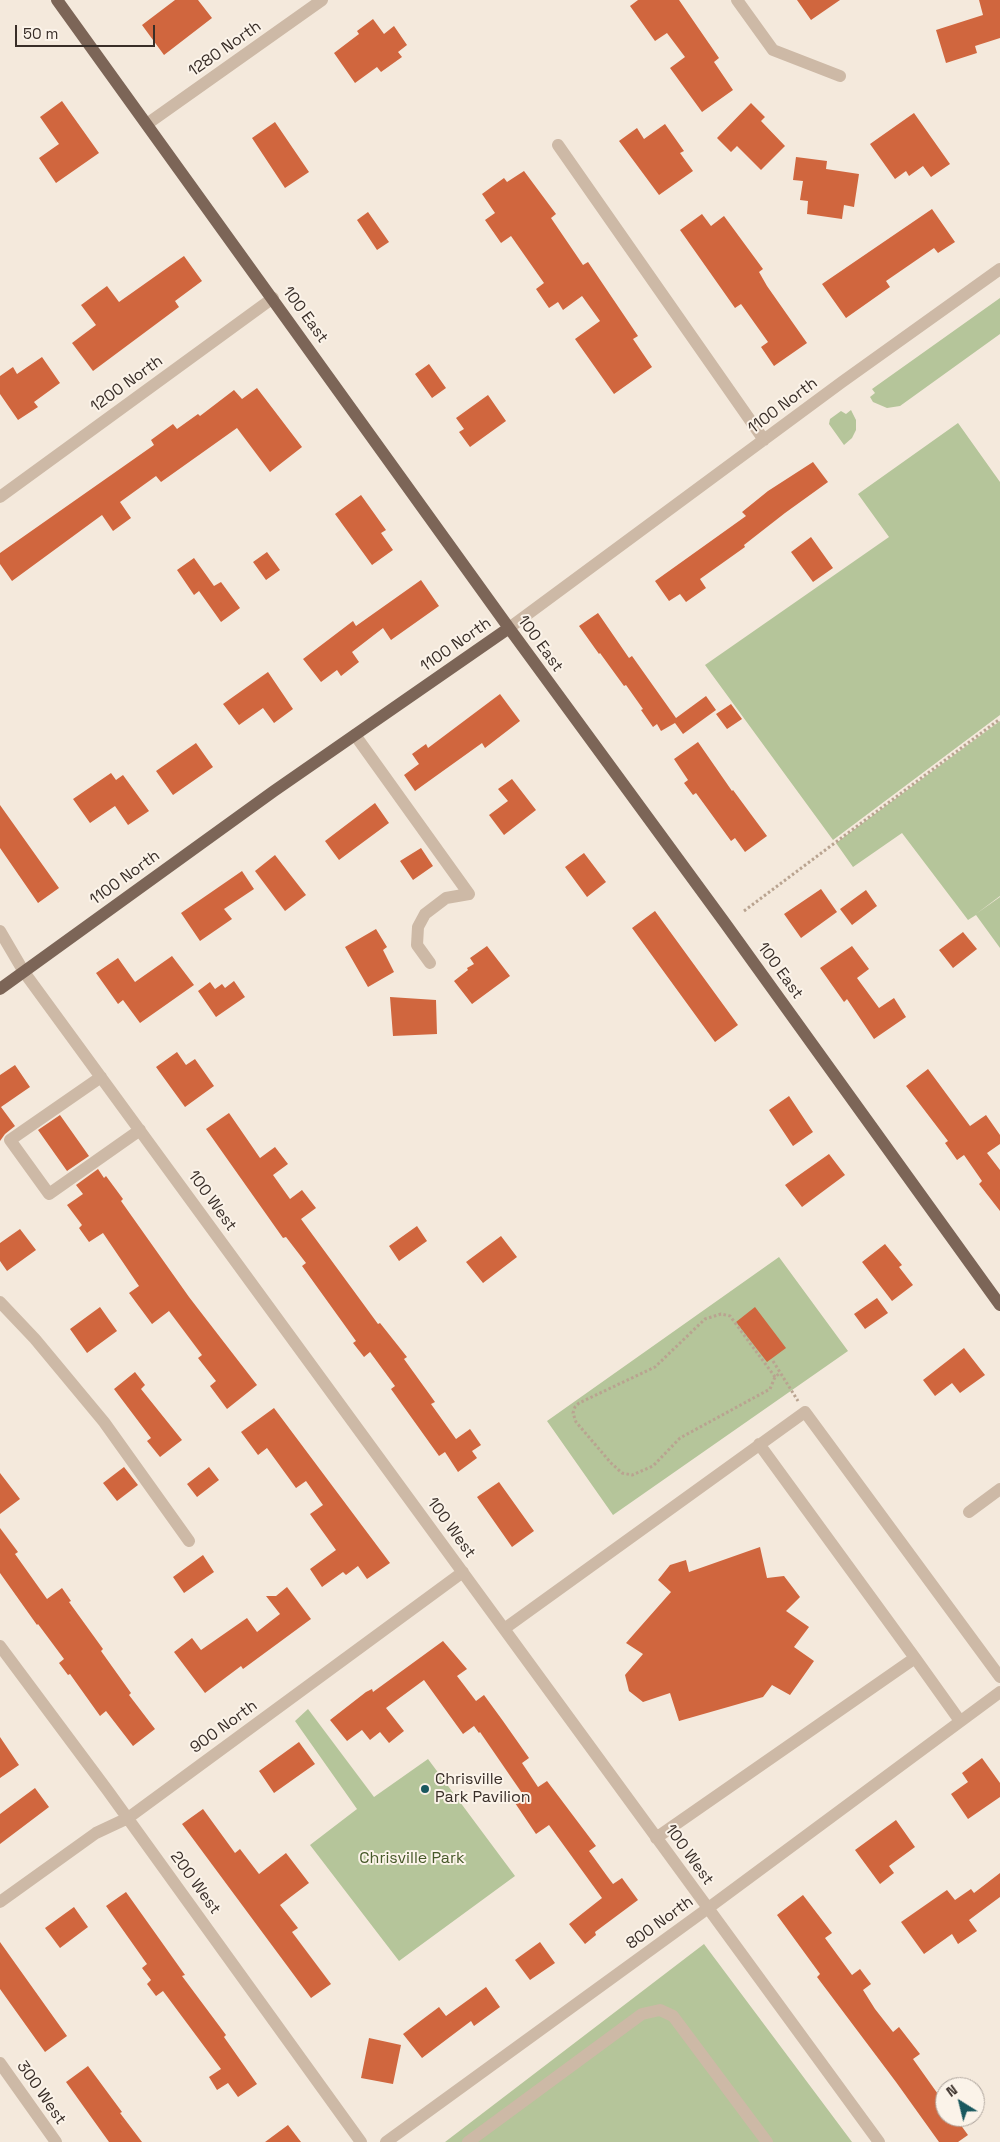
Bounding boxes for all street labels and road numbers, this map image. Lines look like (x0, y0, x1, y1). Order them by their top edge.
street label: 1280 North (185, 17, 265, 81)
street label: 100 East (278, 283, 332, 347)
street label: 1200 North (87, 351, 167, 417)
street label: 1100 North (745, 374, 821, 438)
street label: 100 East (513, 612, 567, 676)
street label: 1100 North (417, 614, 495, 676)
street label: 1100 North (86, 846, 164, 910)
street label: 100 East (753, 939, 807, 1003)
street label: 100 West (184, 1167, 240, 1235)
street label: 100 West (423, 1494, 479, 1562)
street label: 900 North (187, 1696, 261, 1758)
street label: 100 West (661, 1821, 717, 1889)
street label: 200 West (166, 1848, 224, 1918)
street label: 800 North (623, 1892, 697, 1954)
street label: 300 West (12, 2058, 70, 2128)

